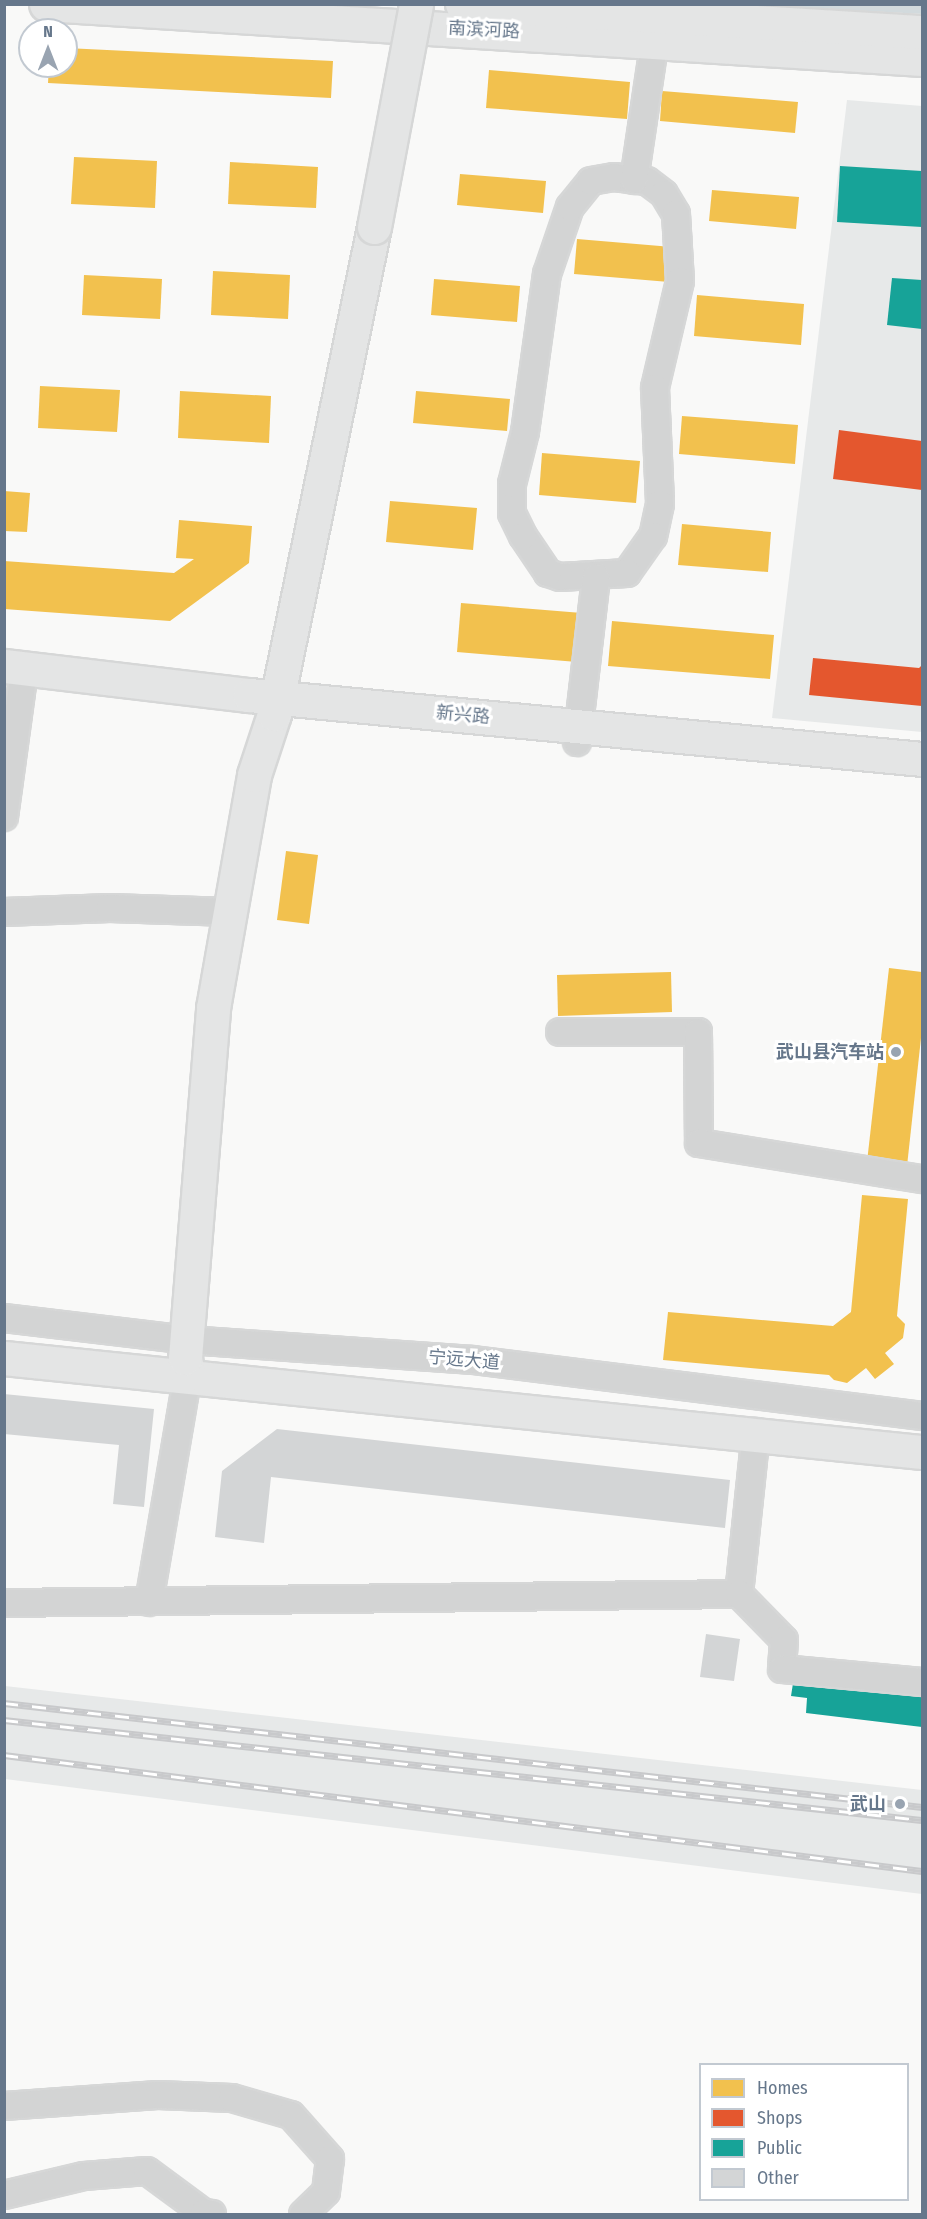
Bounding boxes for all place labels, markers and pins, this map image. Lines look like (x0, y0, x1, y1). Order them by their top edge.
place label: 武山县汽车站 (776, 1041, 884, 1063)
marker: 武山县汽车站 (889, 1045, 903, 1059)
place label: 武山 (850, 1793, 886, 1815)
marker: 武山 (891, 1795, 909, 1813)

